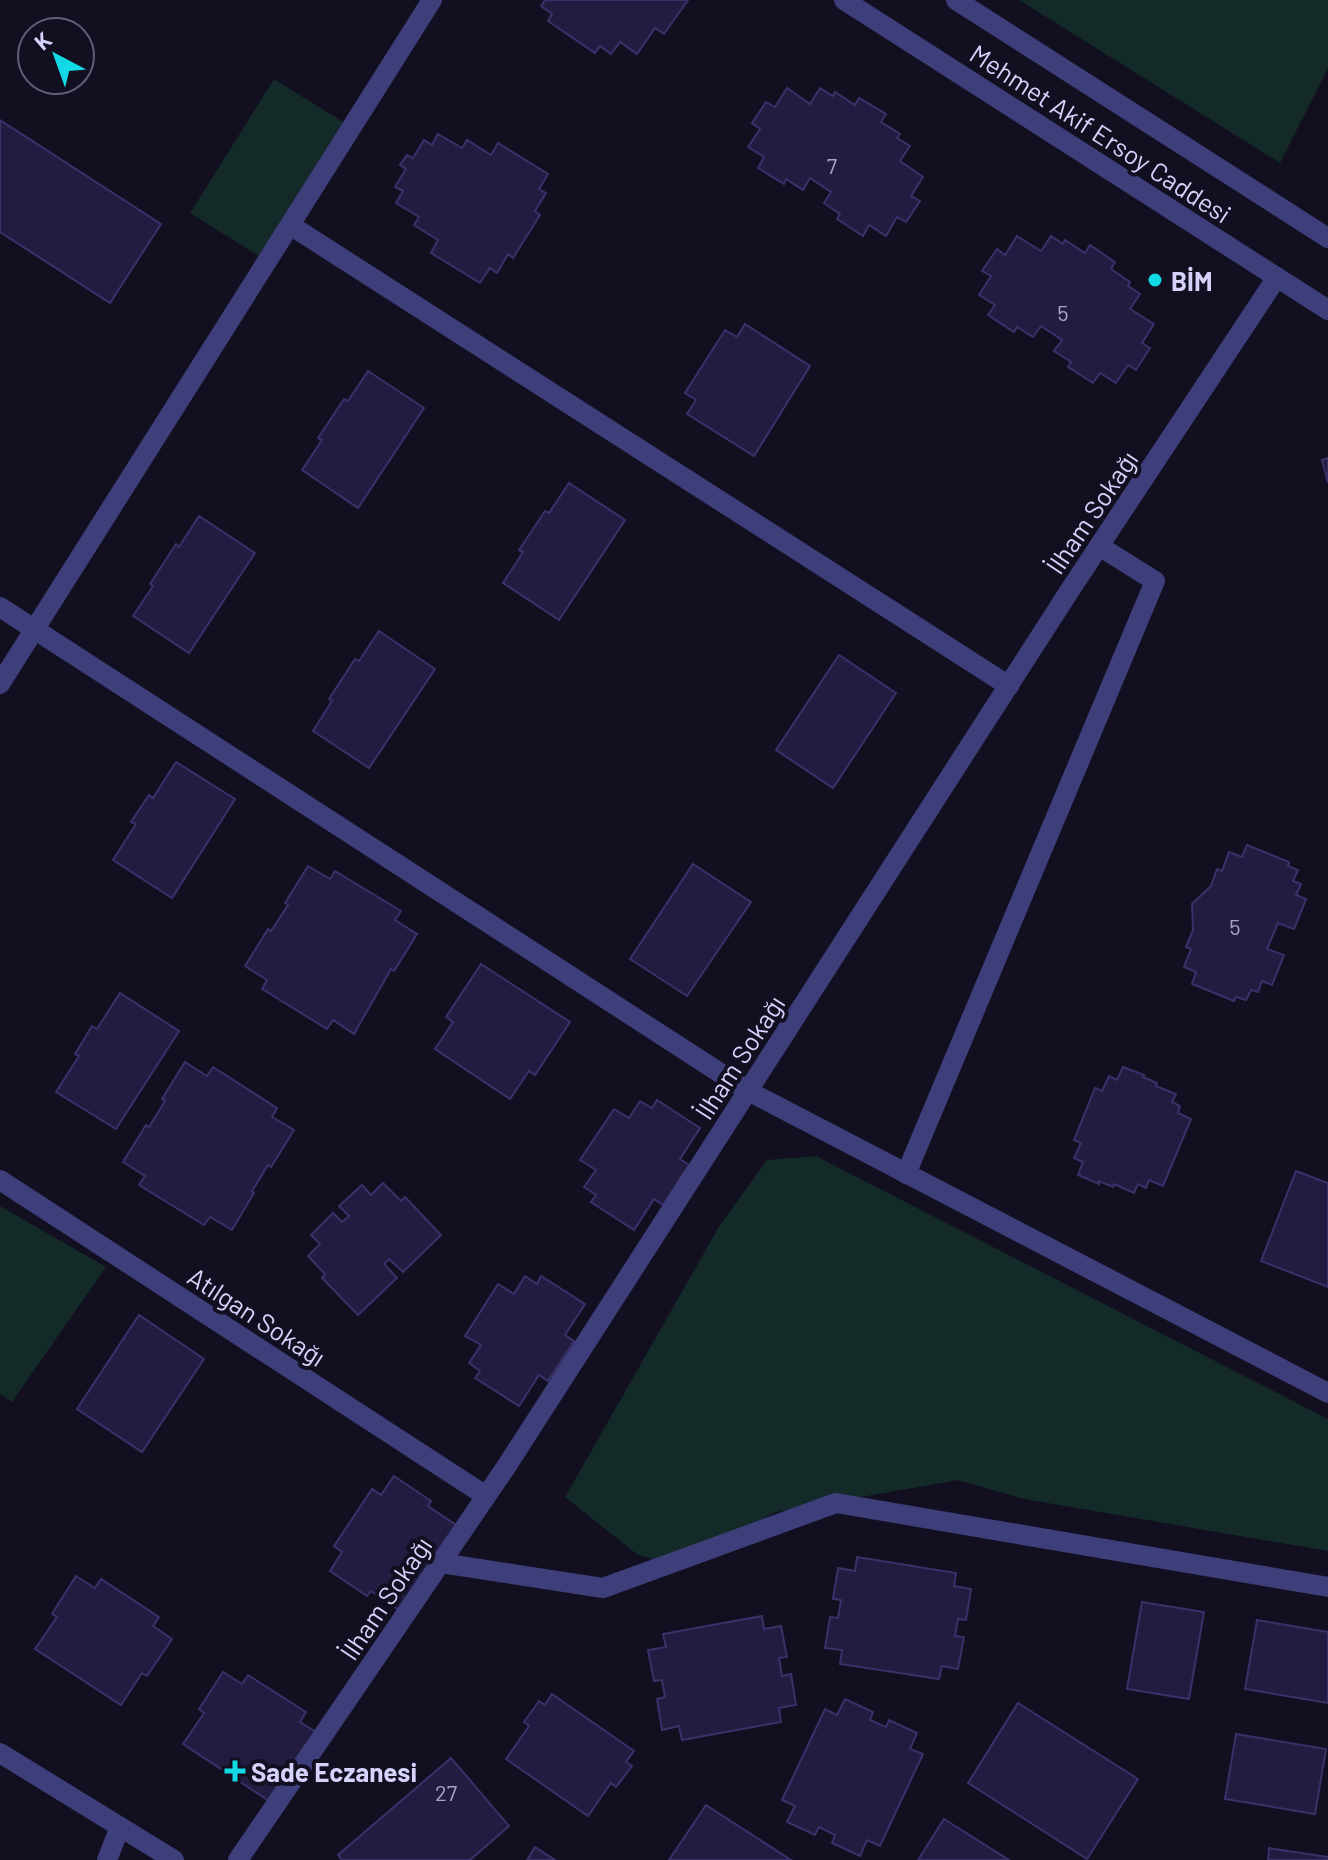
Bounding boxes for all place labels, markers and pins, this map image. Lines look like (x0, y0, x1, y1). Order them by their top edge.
place label: BİM (1171, 265, 1213, 296)
marker: BİM (1146, 271, 1164, 289)
place label: Sade Eczanesi (251, 1756, 417, 1787)
marker: Sade Eczanesi (226, 1762, 244, 1780)

